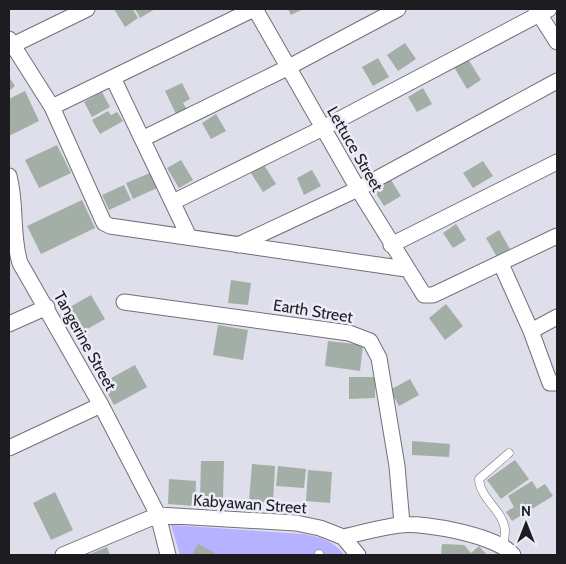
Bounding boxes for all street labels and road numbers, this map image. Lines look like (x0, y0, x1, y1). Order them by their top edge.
street label: Lettuce Street (323, 103, 387, 196)
street label: Tangerine Street (50, 288, 120, 395)
street label: Earth Street (272, 295, 355, 327)
street label: Kabyawan Street (193, 491, 308, 517)

